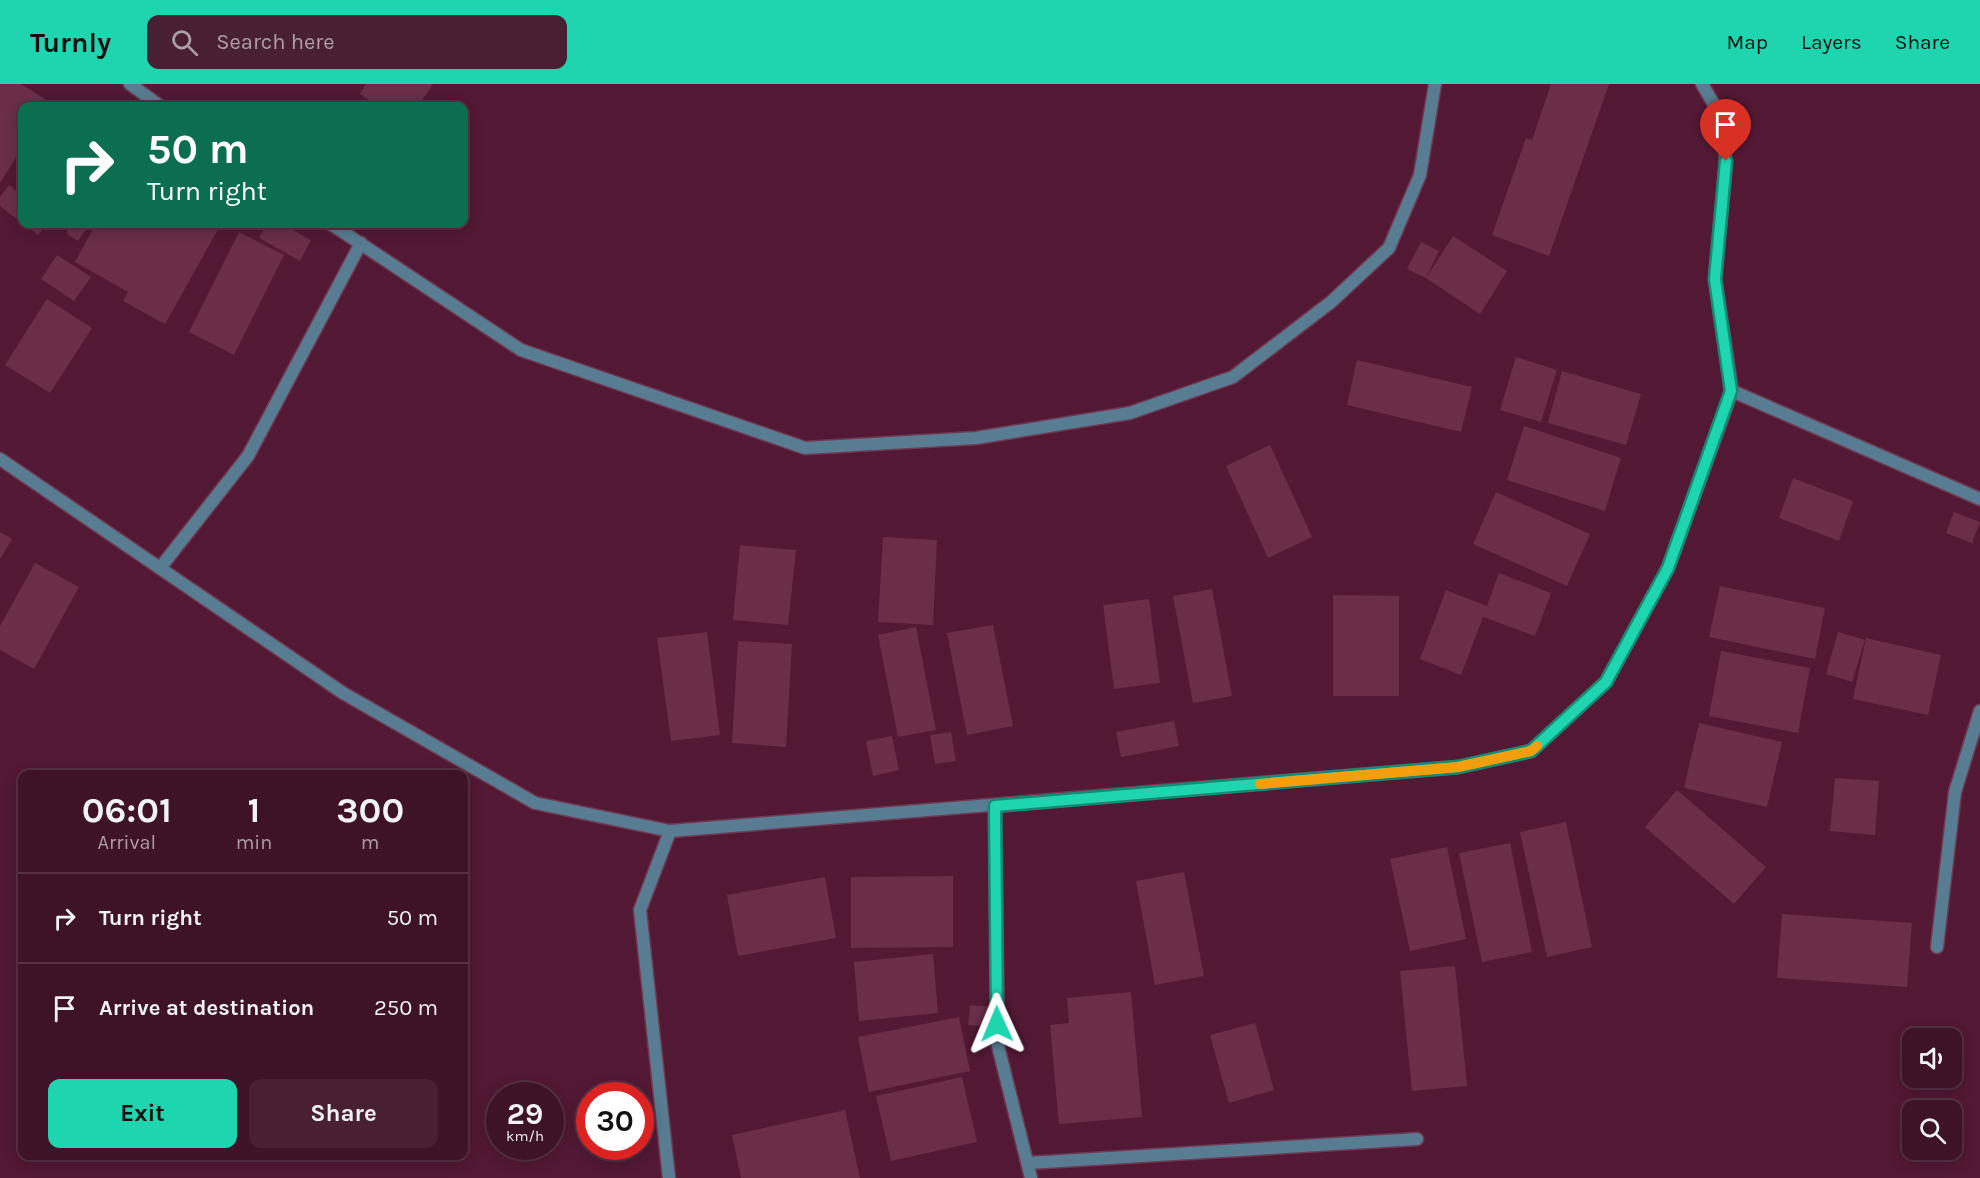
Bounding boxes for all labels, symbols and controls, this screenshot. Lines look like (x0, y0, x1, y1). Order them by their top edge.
search box (147, 15, 567, 69)
text: Turnly (30, 26, 111, 59)
icon: search (168, 26, 201, 59)
text: Search here (216, 29, 335, 55)
text: Map (1726, 30, 1768, 54)
text: Layers (1801, 30, 1862, 54)
text: Share (1895, 30, 1950, 54)
pin (1700, 99, 1751, 161)
icon: arrive (1709, 108, 1742, 141)
text: 50 m (147, 124, 249, 174)
icon: right (48, 126, 126, 204)
text: Turn right (147, 175, 267, 207)
text: 06:01 (82, 789, 172, 831)
text: 1 (248, 789, 260, 831)
text: 300 (336, 789, 404, 831)
text: Arrival (98, 831, 156, 854)
text: min (236, 831, 272, 854)
text: m (361, 831, 380, 854)
icon: right (48, 902, 81, 935)
text: Turn right (99, 905, 202, 931)
text: 50 m (387, 905, 438, 931)
icon: arrive (48, 992, 81, 1025)
position arrow (965, 992, 1029, 1056)
text: Arrive at destination (99, 995, 314, 1021)
text: 250 m (374, 995, 438, 1021)
map controls (1902, 1028, 1962, 1160)
button: sound (1902, 1028, 1962, 1088)
button: Exit (48, 1079, 237, 1148)
button: Share (249, 1079, 438, 1148)
speed limit sign: 30 (576, 1082, 654, 1160)
text: 29 (507, 1096, 543, 1132)
button: search (1902, 1100, 1962, 1160)
text: km/h (506, 1127, 544, 1145)

